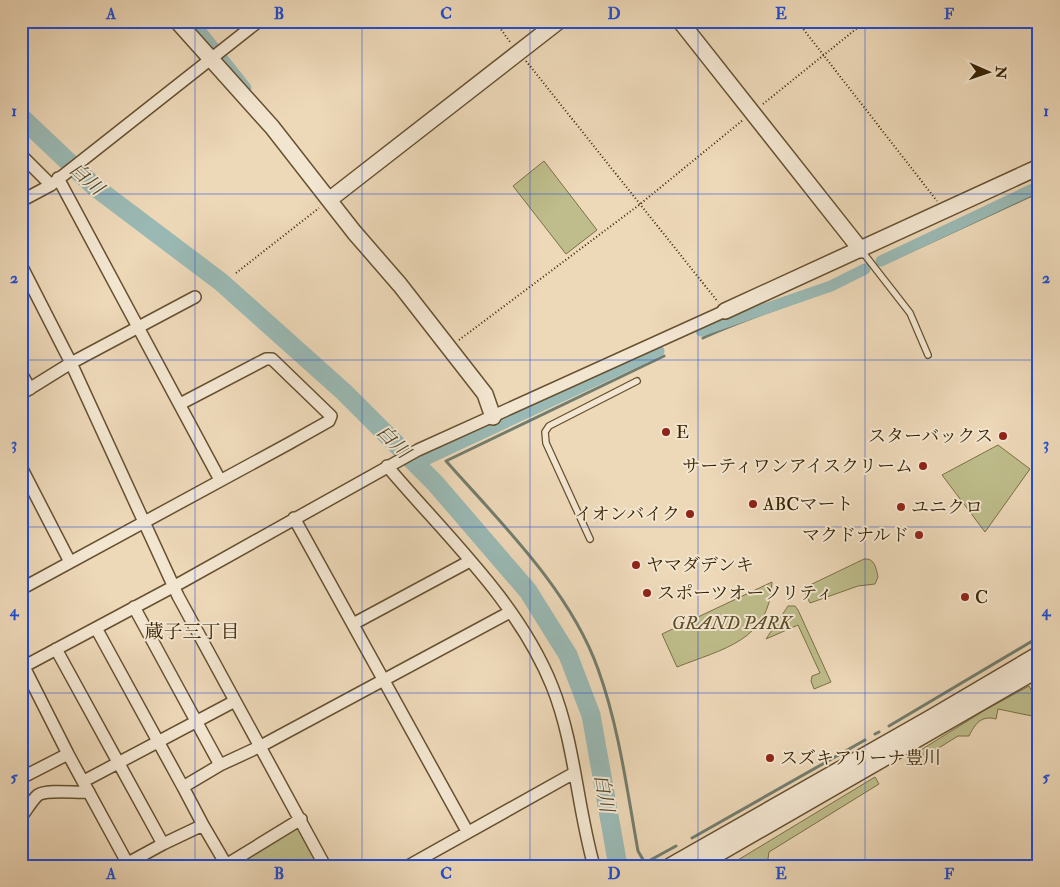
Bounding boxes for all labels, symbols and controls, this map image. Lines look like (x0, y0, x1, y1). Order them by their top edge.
text: A (105, 4, 117, 24)
text: B (274, 4, 284, 24)
text: C (440, 4, 452, 24)
text: D (607, 4, 621, 24)
text: E (775, 4, 787, 24)
text: F (944, 4, 954, 24)
north arrow (962, 48, 1012, 98)
text: N (992, 65, 1009, 79)
text: 1 (11, 101, 17, 121)
text: 1 (1043, 101, 1049, 121)
water label: 白川 (64, 157, 110, 202)
text: 2 (10, 268, 18, 288)
text: 2 (1042, 268, 1050, 288)
water label: 白川 (371, 420, 417, 465)
place label: E (676, 421, 689, 444)
place label: スターバックス (868, 425, 993, 448)
marker: E (660, 426, 672, 438)
marker: スターバックス (997, 430, 1009, 442)
text: 3 (11, 434, 17, 454)
text: 3 (1043, 434, 1049, 454)
place label: サーティワンアイスクリーム (682, 455, 913, 478)
marker: サーティワンアイスクリーム (917, 460, 929, 472)
place label: ABCマート (762, 493, 853, 516)
place label: ユニクロ (911, 496, 983, 519)
marker: ABCマート (747, 498, 759, 510)
marker: ユニクロ (895, 501, 907, 513)
place label: イオンバイク (574, 503, 680, 526)
marker: イオンバイク (684, 508, 696, 520)
place label: マクドナルド (802, 524, 909, 547)
marker: マクドナルド (913, 529, 925, 541)
place label: ヤマダデンキ (646, 554, 754, 577)
marker: ヤマダデンキ (630, 559, 642, 571)
place label: スポーツオーソリティ (657, 582, 834, 605)
place label: C (975, 586, 988, 609)
marker: スポーツオーソリティ (641, 587, 653, 599)
marker: C (959, 591, 971, 603)
text: 4 (9, 601, 20, 621)
text: 4 (1041, 601, 1052, 621)
park label: GRAND PARK (672, 612, 794, 635)
district label: 蔵子三丁目 (144, 620, 240, 644)
place label: スズキアリーナ豊川 (780, 747, 941, 770)
marker: スズキアリーナ豊川 (764, 752, 776, 764)
text: 5 (10, 767, 18, 787)
text: 5 (1042, 767, 1050, 787)
water label: 白川 (589, 772, 619, 816)
text: A (105, 864, 117, 884)
text: B (274, 864, 284, 884)
text: C (440, 864, 452, 884)
text: D (607, 864, 621, 884)
text: E (775, 864, 787, 884)
text: F (944, 864, 954, 884)

